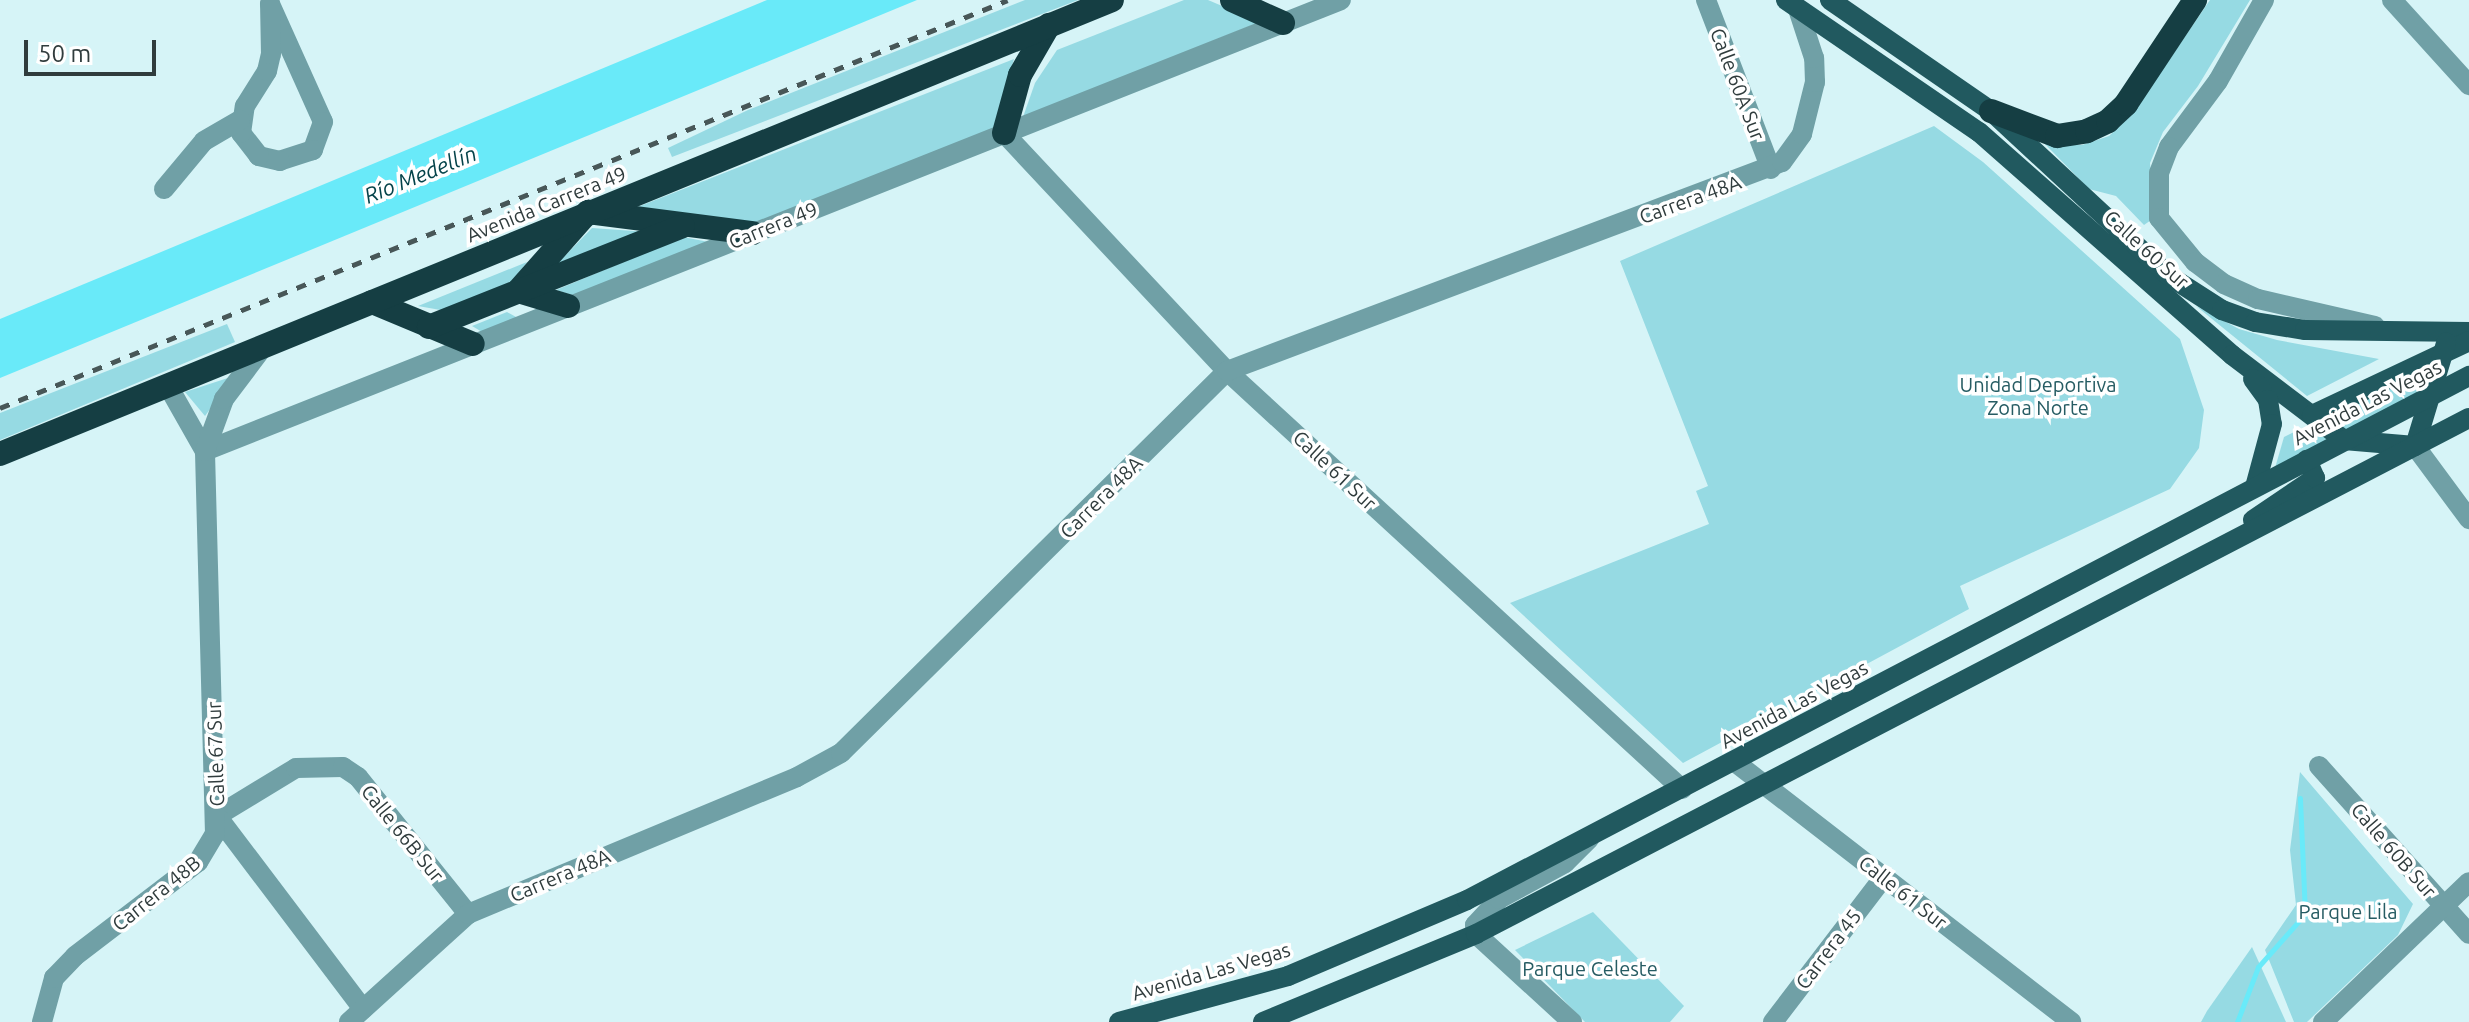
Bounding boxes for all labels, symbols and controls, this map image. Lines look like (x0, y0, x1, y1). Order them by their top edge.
scale bar (28, 24, 160, 74)
street label: Calle 60A Sur (1706, 24, 1770, 144)
text: 50 m (38, 40, 91, 67)
water label: Río Medellín (360, 139, 480, 209)
street label: Avenida Carrera 49 (463, 161, 629, 247)
street label: Carrera 48A (1636, 169, 1744, 229)
street label: Carrera 49 (725, 196, 821, 254)
street label: Calle 60 Sur (2100, 205, 2194, 293)
street label: Avenida Las Vegas (2289, 354, 2445, 450)
park label: Unidad Deportiva Zona Norte (1959, 372, 2117, 419)
street label: Calle 61 Sur (1288, 425, 1382, 515)
street label: Carrera 48A (1055, 451, 1147, 543)
street label: Avenida Las Vegas (1716, 655, 1872, 753)
street label: Calle 67 Sur (201, 701, 229, 807)
street label: Calle 66B Sur (357, 780, 449, 886)
street label: Calle 60B Sur (2346, 798, 2442, 902)
street label: Carrera 48A (506, 843, 614, 907)
street label: Carrera 48B (107, 850, 205, 936)
street label: Calle 61 Sur (1854, 850, 1952, 934)
park label: Parque Lila (2299, 899, 2397, 923)
street label: Carrera 45 (1790, 904, 1866, 994)
street label: Avenida Las Vegas (1129, 937, 1293, 1005)
park label: Parque Celeste (1522, 956, 1658, 980)

